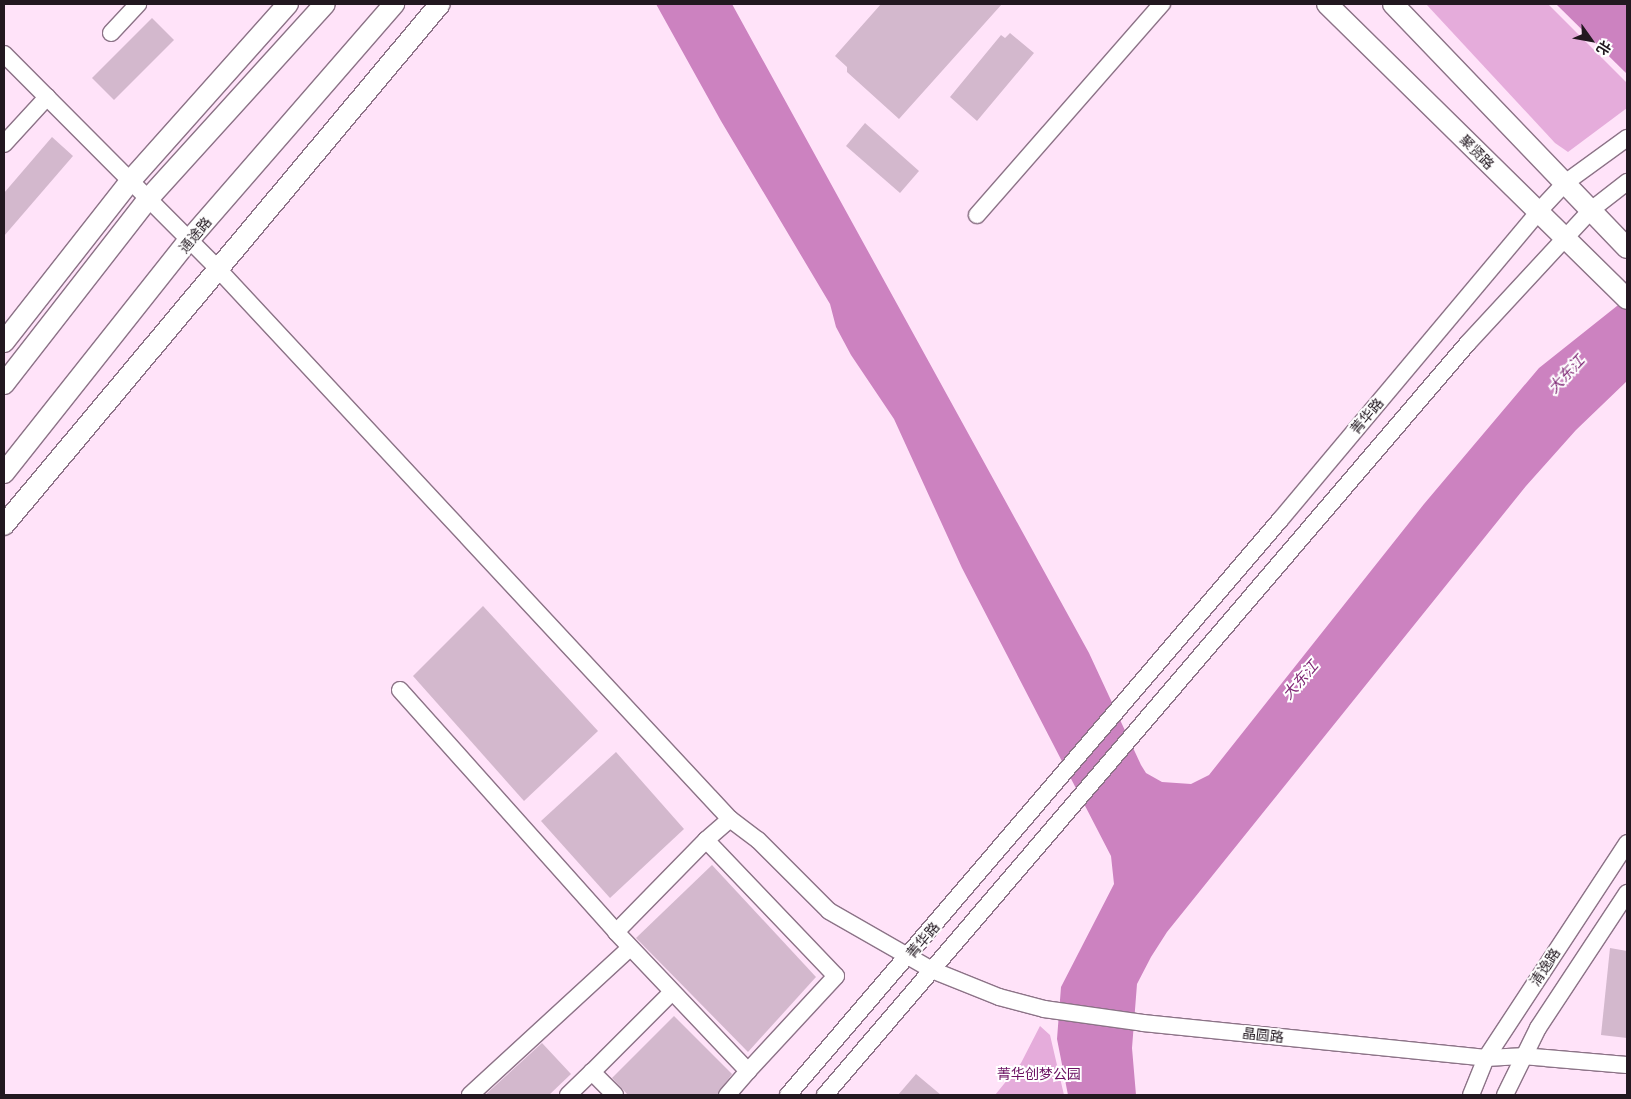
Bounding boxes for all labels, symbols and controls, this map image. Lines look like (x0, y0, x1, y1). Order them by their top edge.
north arrow (1566, 15, 1616, 65)
text: 北 (1592, 37, 1616, 59)
street label: 聚贤路 (1456, 131, 1498, 173)
street label: 通途路 (175, 214, 215, 256)
water label: 大东江 (1544, 351, 1588, 397)
street label: 菁华路 (1347, 395, 1387, 437)
water label: 大东江 (1278, 657, 1322, 703)
street label: 菁华路 (903, 919, 943, 961)
street label: 清逸路 (1527, 945, 1563, 989)
street label: 晶圆路 (1241, 1024, 1285, 1046)
park label: 菁华创梦公园 (997, 1066, 1081, 1082)

